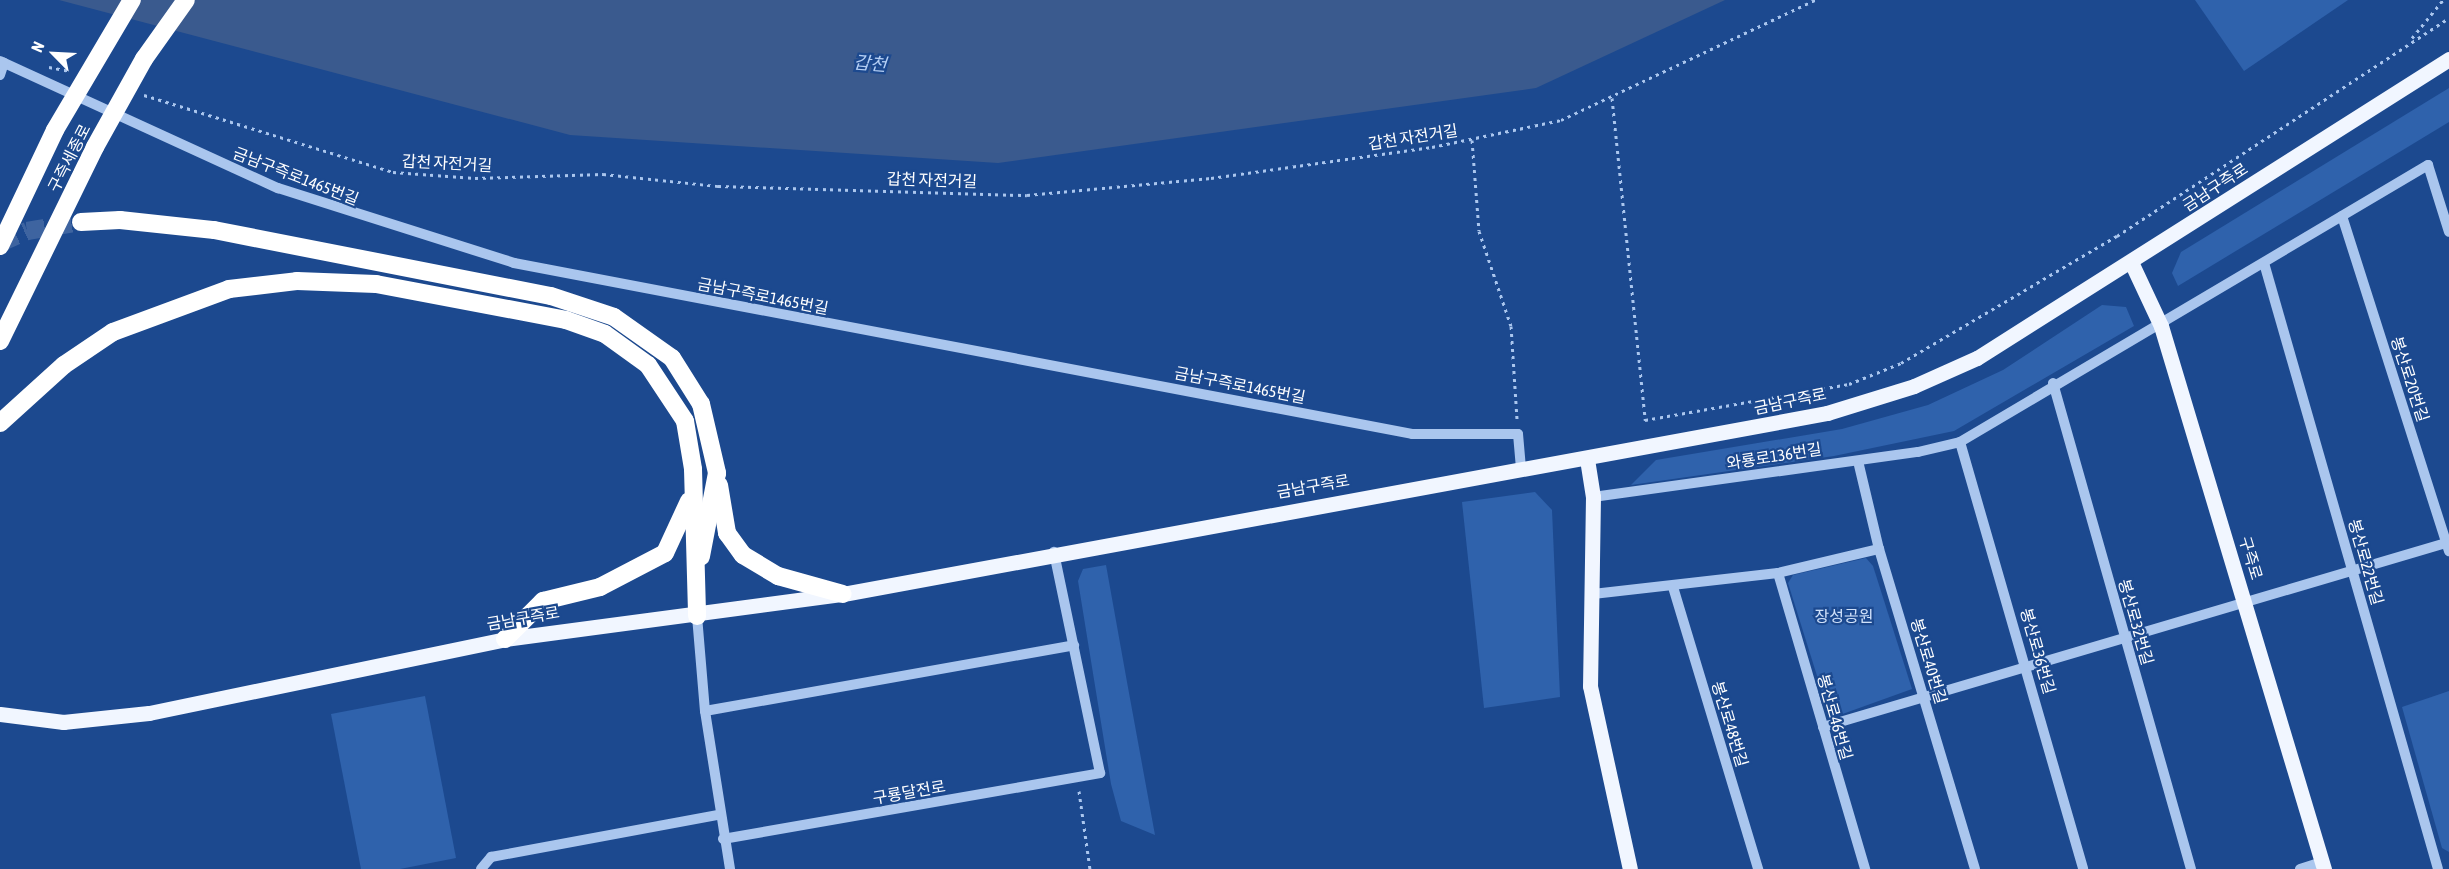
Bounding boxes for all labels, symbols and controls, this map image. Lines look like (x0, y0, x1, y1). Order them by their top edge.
north arrow (24, 24, 84, 84)
text: N (27, 39, 48, 55)
water label: 갑천 (853, 52, 887, 76)
street label: 갑천 자전거길 (1367, 120, 1459, 154)
street label: 구즉세종로 (44, 121, 94, 195)
street label: 금남구즉로1465번길 (230, 143, 362, 209)
street label: 갑천 자전거길 (401, 151, 493, 175)
street label: 금남구즉로 (2179, 159, 2251, 215)
street label: 갑천 자전거길 (886, 169, 978, 191)
street label: 금남구즉로1465번길 (696, 274, 830, 318)
street label: 봉산로20번길 (2387, 334, 2433, 424)
street label: 금남구즉로1465번길 (1173, 363, 1307, 407)
street label: 금남구즉로 (1752, 384, 1828, 418)
street label: 와룡로136번길 (1725, 439, 1823, 473)
street label: 금남구즉로 (1275, 470, 1351, 502)
street label: 봉산로22번길 (2345, 517, 2387, 607)
street label: 구즉로 (2235, 534, 2267, 582)
street label: 봉산로32번길 (2115, 577, 2157, 667)
street label: 금남구즉로 (485, 602, 561, 634)
park label: 장성공원 (1815, 606, 1873, 626)
street label: 봉산로36번길 (2017, 606, 2059, 696)
street label: 봉산로40번길 (1907, 616, 1951, 706)
street label: 봉산로46번길 (1814, 672, 1856, 762)
street label: 봉산로48번길 (1708, 679, 1752, 769)
street label: 구룡달전로 (871, 776, 947, 808)

